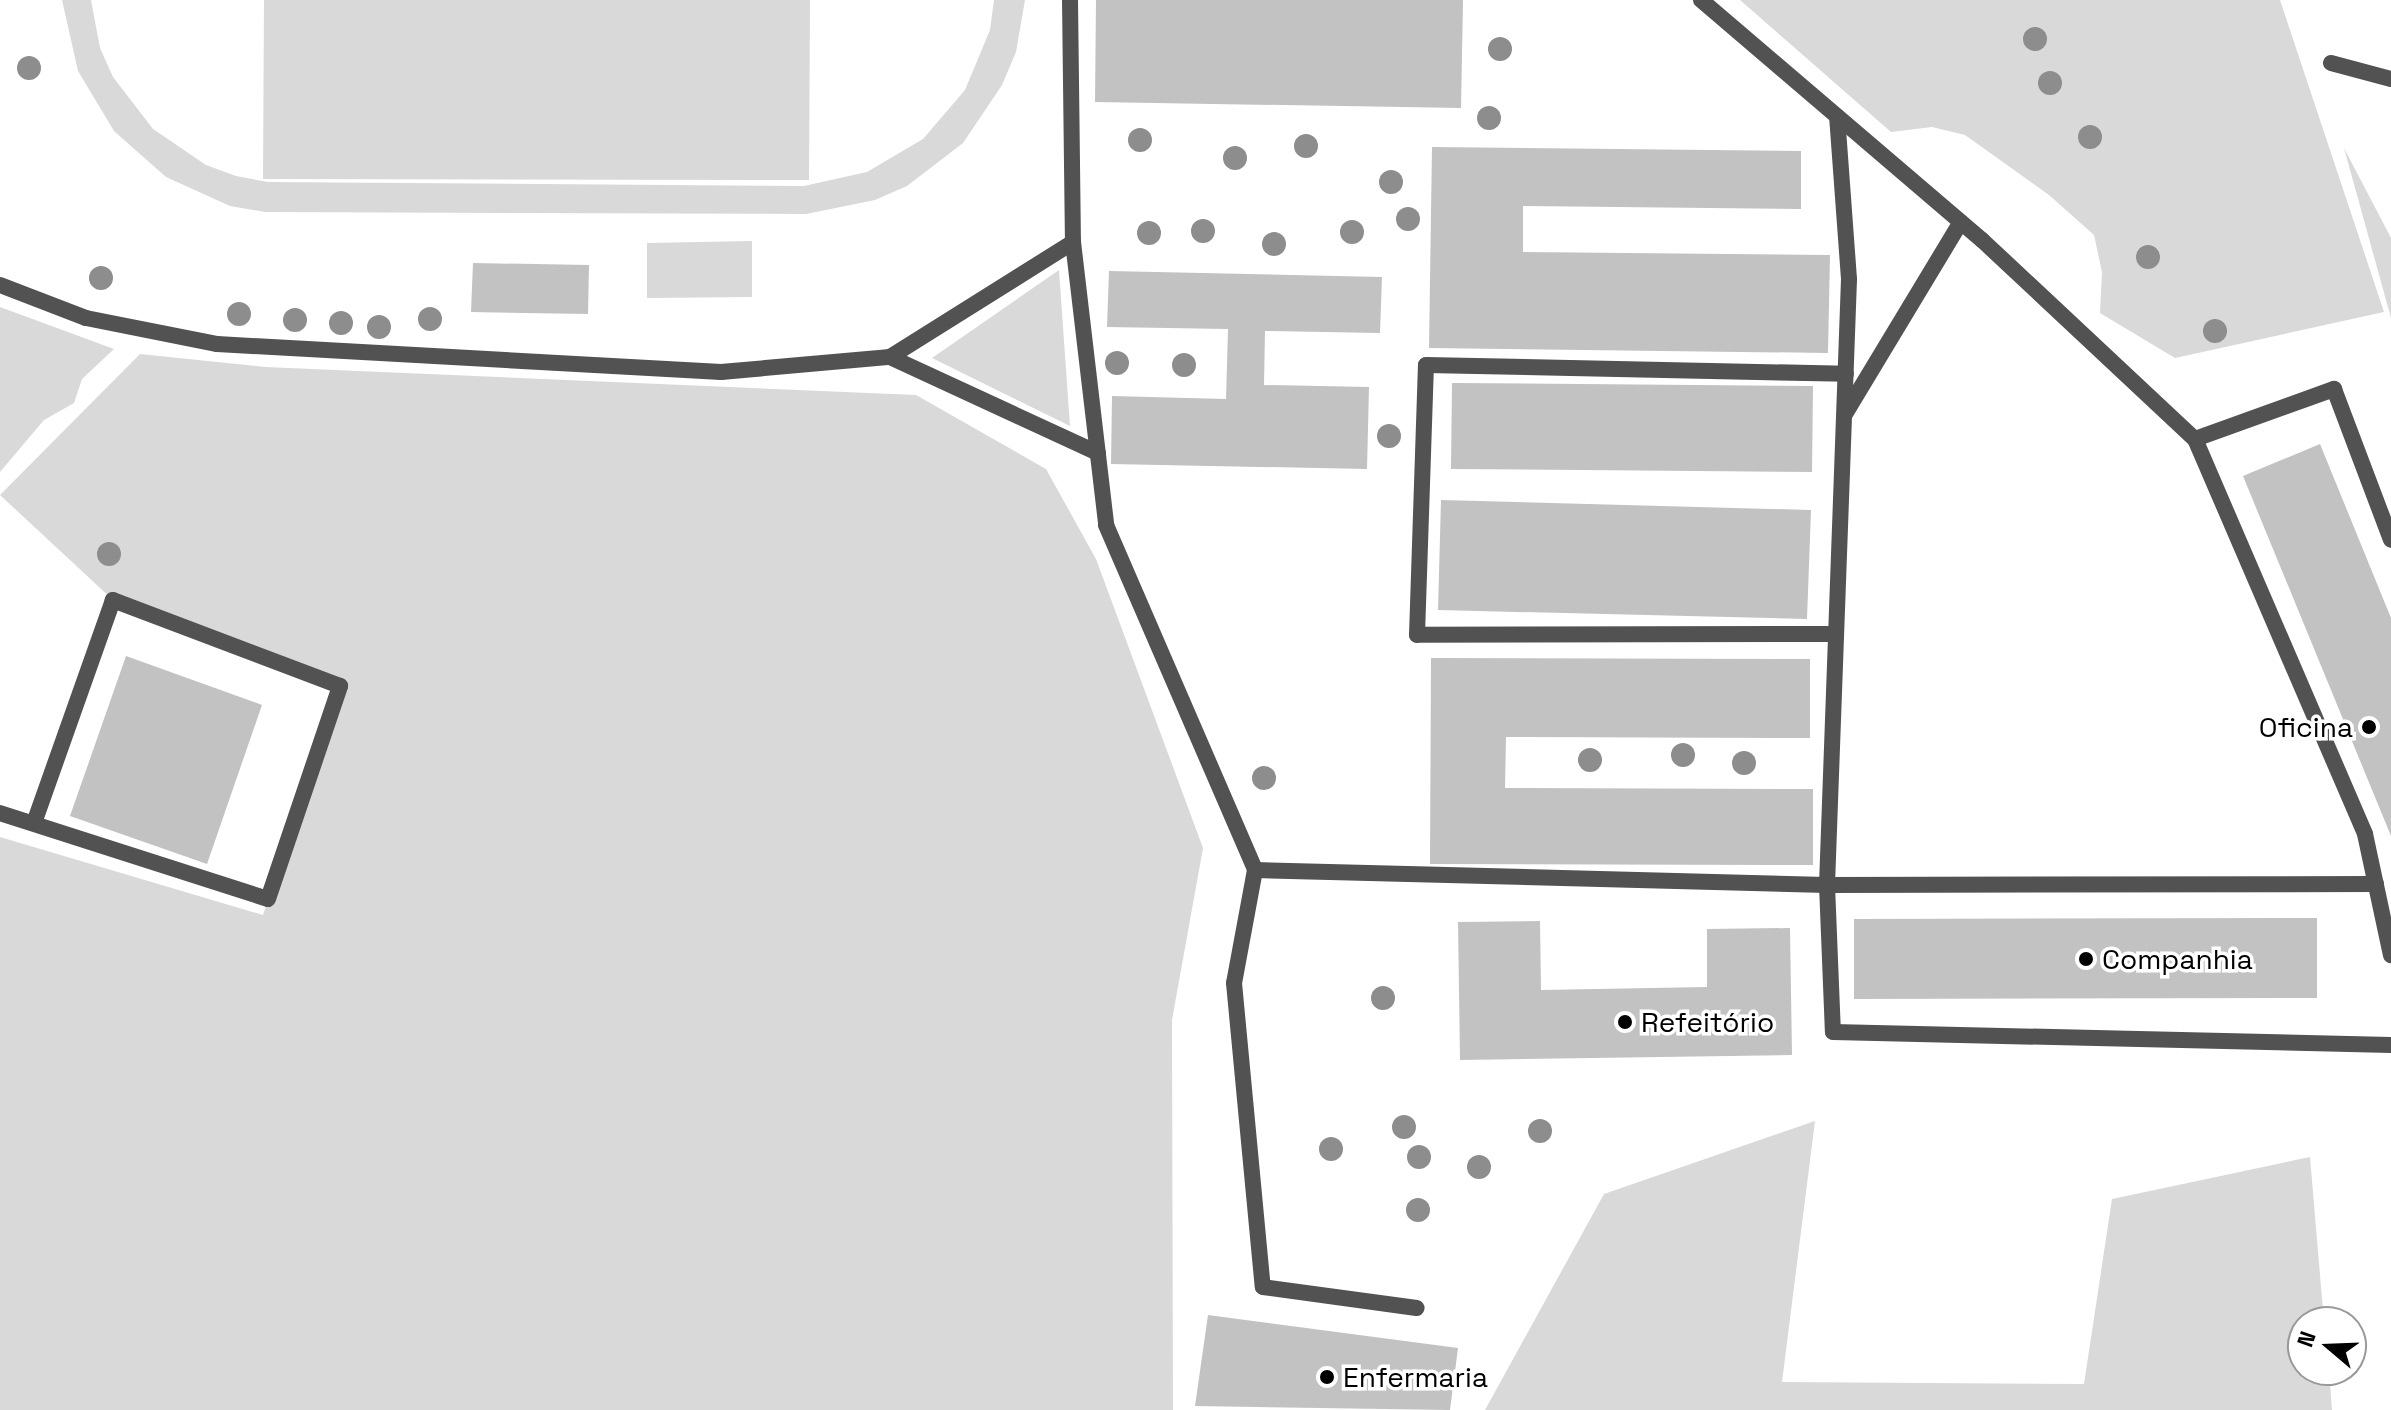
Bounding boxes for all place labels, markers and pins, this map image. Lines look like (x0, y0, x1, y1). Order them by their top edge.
place label: Oficina (2259, 710, 2353, 744)
marker: Oficina (2360, 718, 2378, 736)
place label: Companhia (2102, 942, 2253, 976)
marker: Companhia (2077, 950, 2095, 968)
place label: Refeitório (1641, 1005, 1774, 1039)
marker: Refeitório (1616, 1013, 1634, 1031)
place label: Enfermaria (1343, 1360, 1488, 1394)
marker: Enfermaria (1318, 1368, 1336, 1386)

